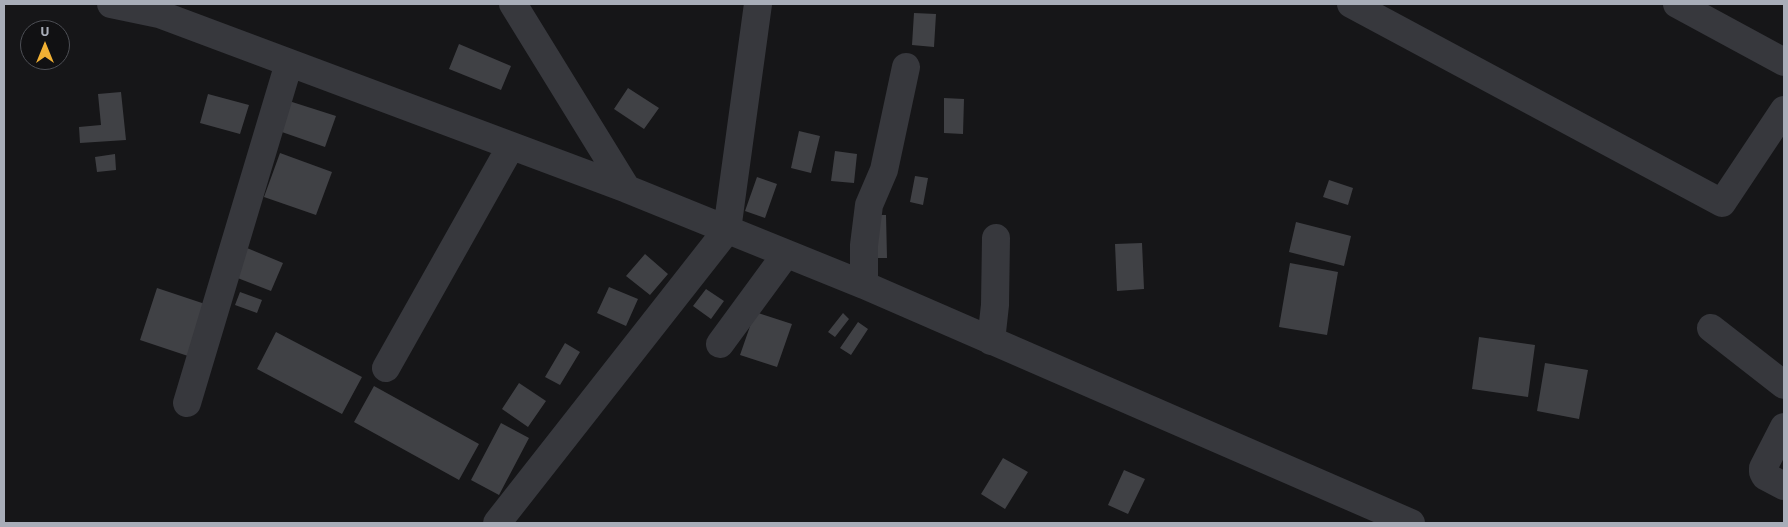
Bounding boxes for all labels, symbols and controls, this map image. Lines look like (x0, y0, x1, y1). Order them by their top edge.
north arrow (20, 20, 70, 70)
text: U (41, 22, 49, 39)

